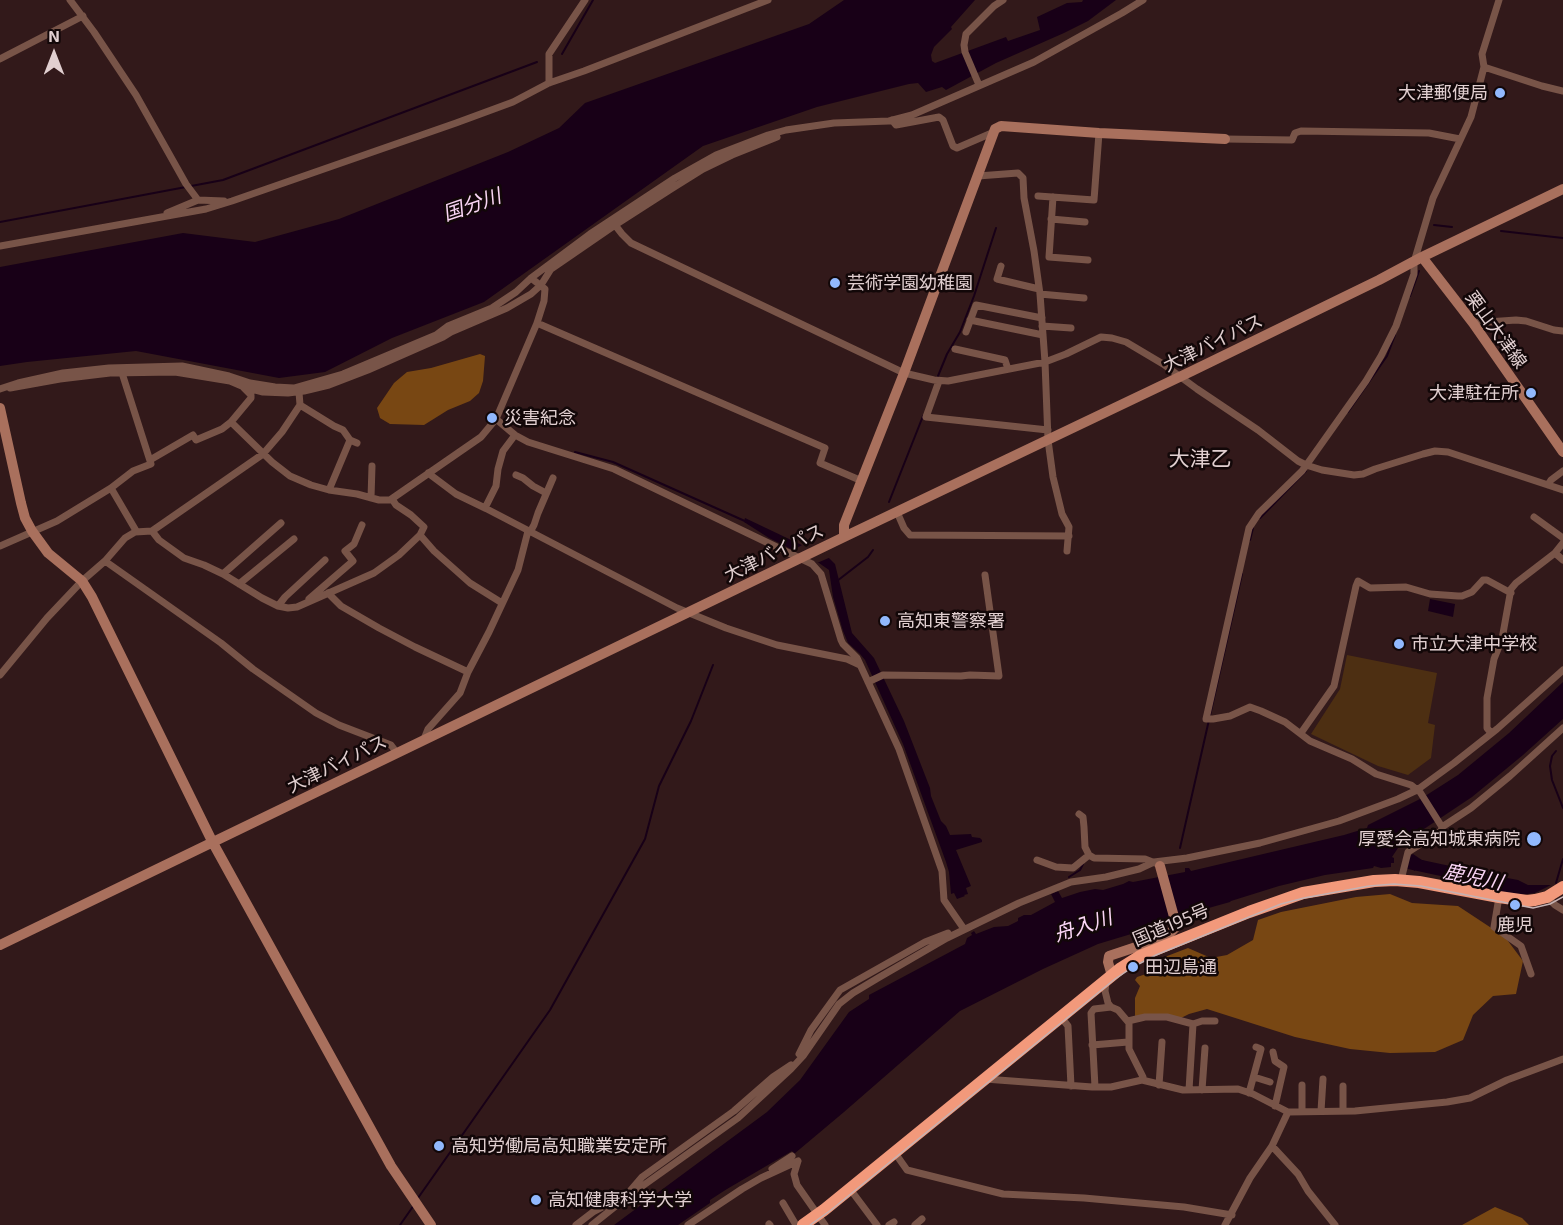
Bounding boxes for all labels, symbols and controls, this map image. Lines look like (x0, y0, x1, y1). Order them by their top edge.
north arrow (24, 24, 84, 84)
text: N (48, 26, 60, 45)
place label: 大津郵便局 (1398, 82, 1488, 104)
marker: 大津郵便局 (1493, 86, 1507, 100)
water label: 国分川 (440, 184, 504, 226)
place label: 芸術学園幼稚園 (847, 272, 973, 294)
marker: 芸術学園幼稚園 (828, 276, 842, 290)
street label: 栗山大津線 (1461, 287, 1531, 373)
street label: 大津バイパス (1160, 310, 1266, 376)
place label: 大津駐在所 (1429, 382, 1519, 404)
marker: 大津駐在所 (1524, 386, 1538, 400)
place label: 災害紀念 (504, 407, 576, 429)
marker: 災害紀念 (485, 411, 499, 425)
district label: 大津乙 (1169, 446, 1231, 472)
street label: 大津バイパス (721, 520, 827, 586)
place label: 高知東警察署 (897, 610, 1005, 632)
marker: 高知東警察署 (878, 614, 892, 628)
place label: 市立大津中学校 (1411, 633, 1537, 655)
marker: 市立大津中学校 (1392, 637, 1406, 651)
street label: 大津バイパス (284, 731, 390, 797)
place label: 厚愛会高知城東病院 (1358, 828, 1520, 850)
marker: 厚愛会高知城東病院 (1525, 830, 1543, 848)
water label: 鹿児川 (1441, 859, 1505, 895)
marker: 鹿児 (1508, 898, 1522, 912)
street label: 国道195号 (1129, 899, 1213, 951)
water label: 舟入川 (1051, 905, 1115, 947)
place label: 鹿児 (1497, 914, 1533, 936)
place label: 田辺島通 (1145, 956, 1217, 978)
marker: 田辺島通 (1126, 960, 1140, 974)
place label: 高知労働局高知職業安定所 (451, 1135, 667, 1157)
marker: 高知労働局高知職業安定所 (432, 1139, 446, 1153)
place label: 高知健康科学大学 (548, 1189, 692, 1211)
marker: 高知健康科学大学 (529, 1193, 543, 1207)

